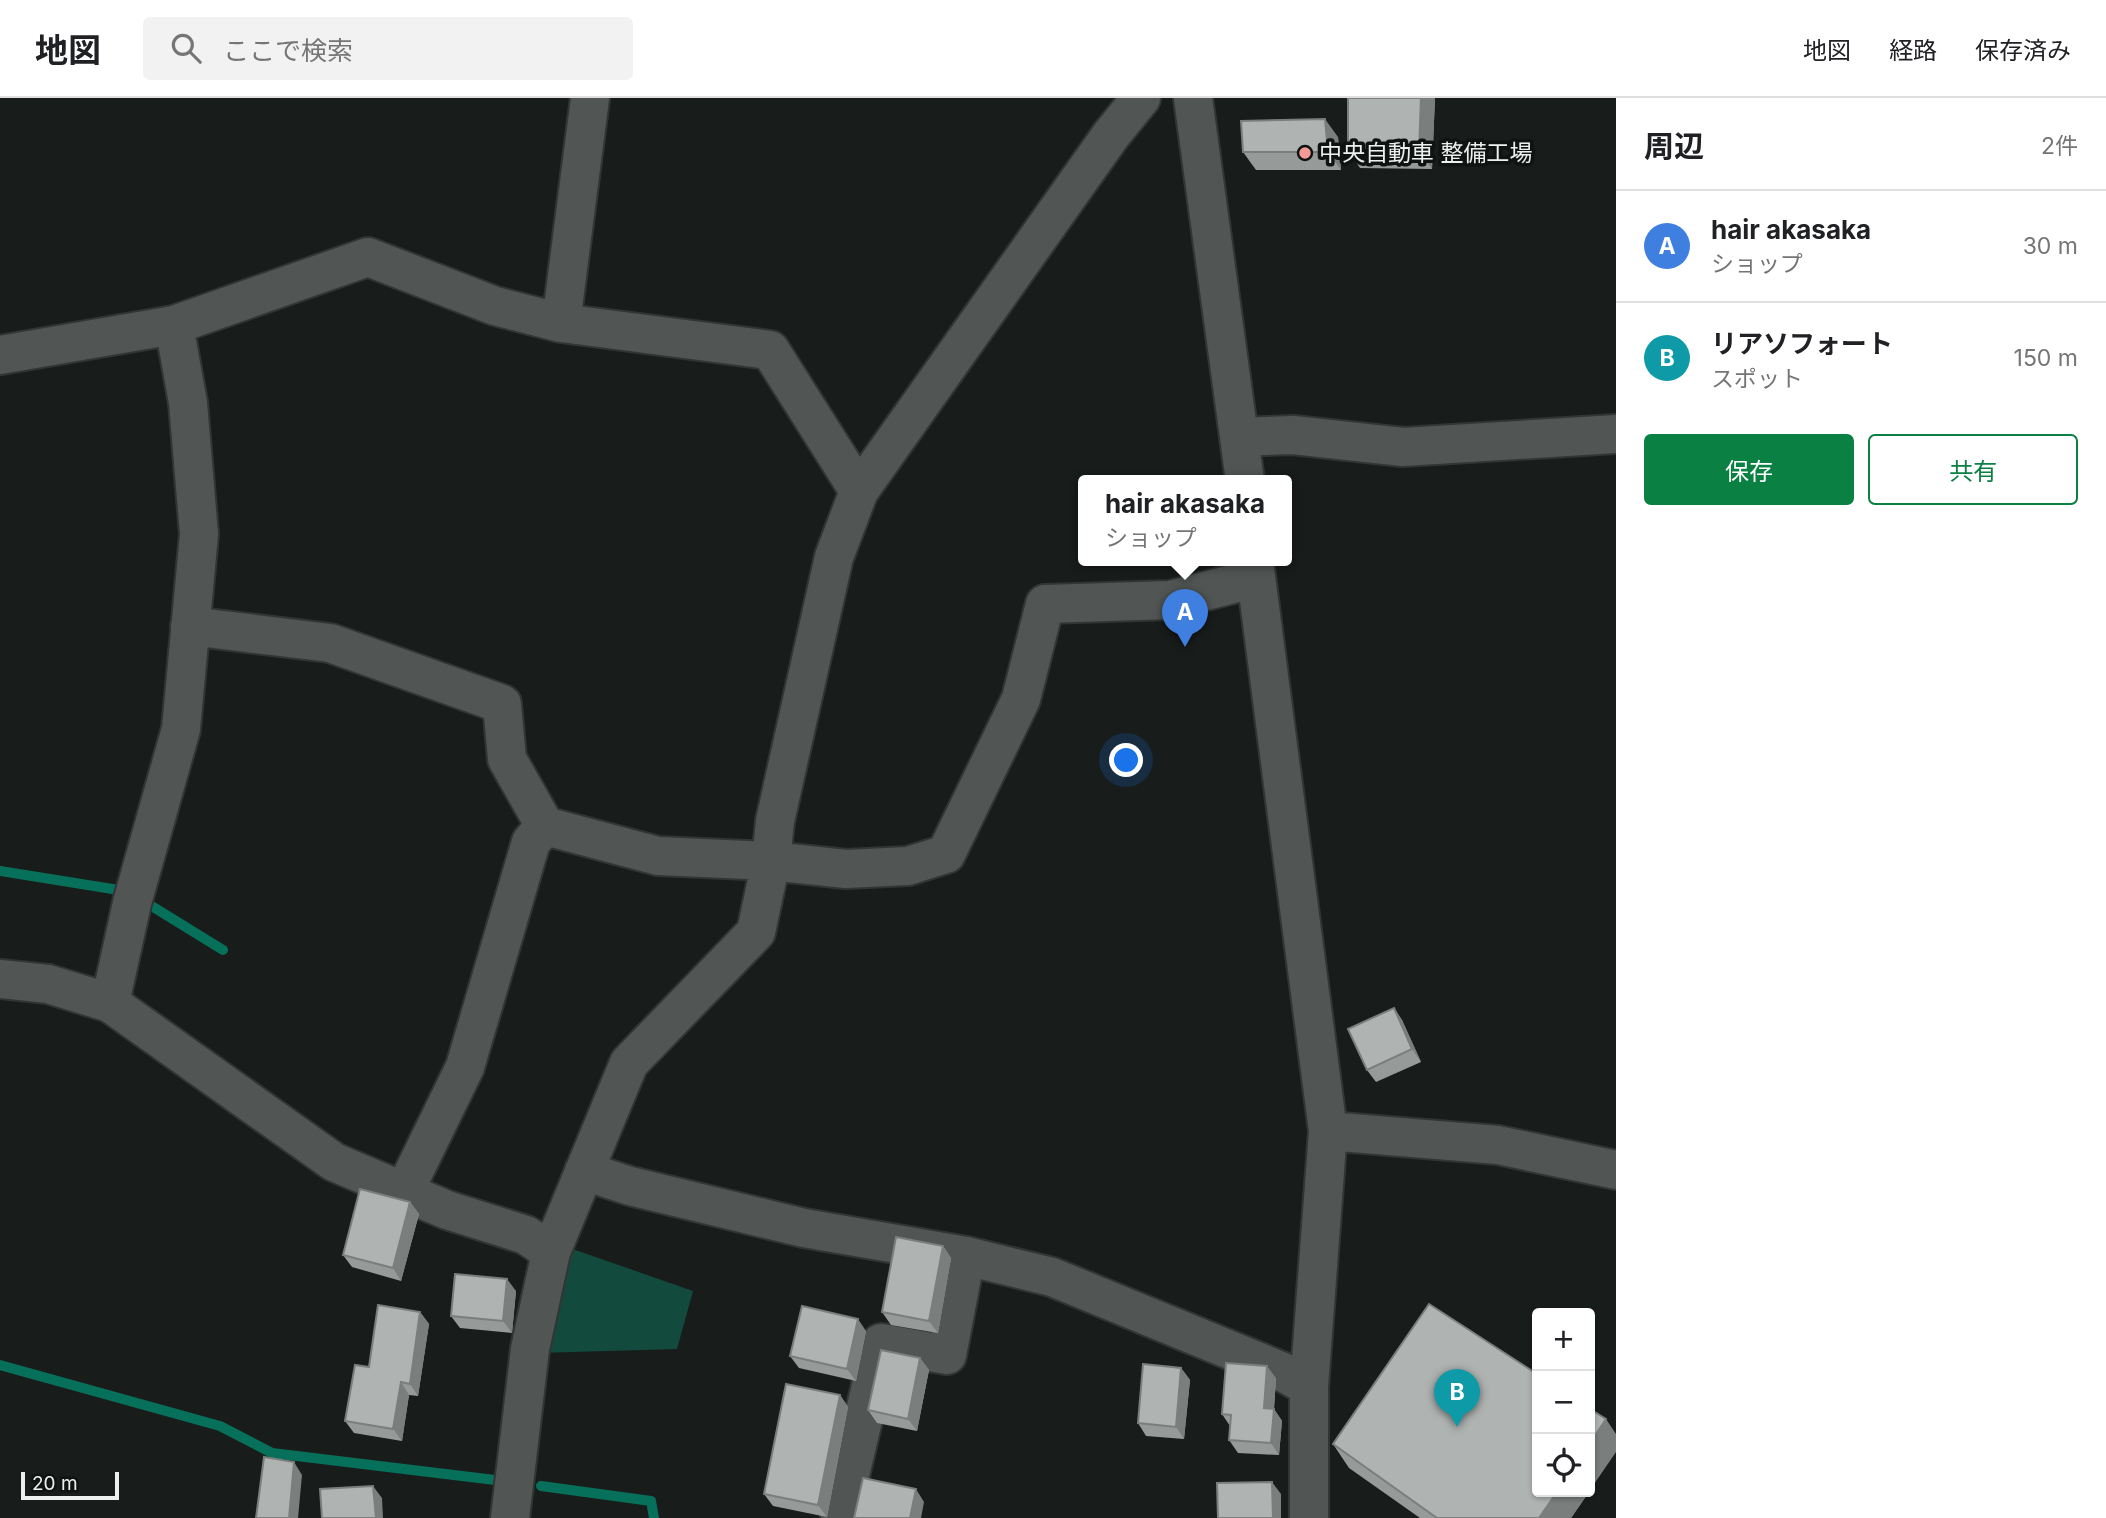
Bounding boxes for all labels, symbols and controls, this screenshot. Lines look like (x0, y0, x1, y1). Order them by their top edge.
search box (143, 17, 633, 80)
icon: search (167, 29, 205, 67)
text: 地図 (35, 30, 101, 70)
text: ここで検索 (223, 35, 353, 66)
text: 地図 (1803, 36, 1851, 65)
text: 経路 (1889, 36, 1937, 65)
text: 保存済み (1975, 36, 2071, 65)
text: 周辺 (1644, 128, 1704, 164)
text: 2件 (2041, 132, 2078, 160)
place label: 中央自動車 整備工場 (1319, 139, 1532, 167)
marker: 中央自動車 整備工場 (1297, 145, 1313, 161)
text: hair akasaka (1711, 214, 1871, 245)
text: A (1658, 232, 1676, 260)
text: 30 m (2023, 232, 2078, 260)
text: ショップ (1711, 250, 1803, 278)
text: リアソフォート (1711, 328, 1893, 359)
text: B (1659, 344, 1675, 372)
text: 150 m (2014, 344, 2078, 372)
text: スポット (1711, 365, 1803, 393)
button: 保存 (1644, 434, 1854, 505)
button: 共有 (1868, 434, 2078, 505)
popup (1078, 475, 1292, 566)
text: hair akasaka (1105, 488, 1265, 519)
text: ショップ (1105, 524, 1197, 552)
pin: A (1162, 589, 1208, 647)
your location (1109, 743, 1143, 777)
map controls (1532, 1308, 1595, 1497)
button: + (1532, 1308, 1595, 1371)
pin: B (1434, 1369, 1480, 1427)
button: − (1532, 1371, 1595, 1434)
button: locate (1532, 1434, 1595, 1497)
scale bar (21, 1469, 119, 1501)
text: 20 m (32, 1472, 78, 1495)

